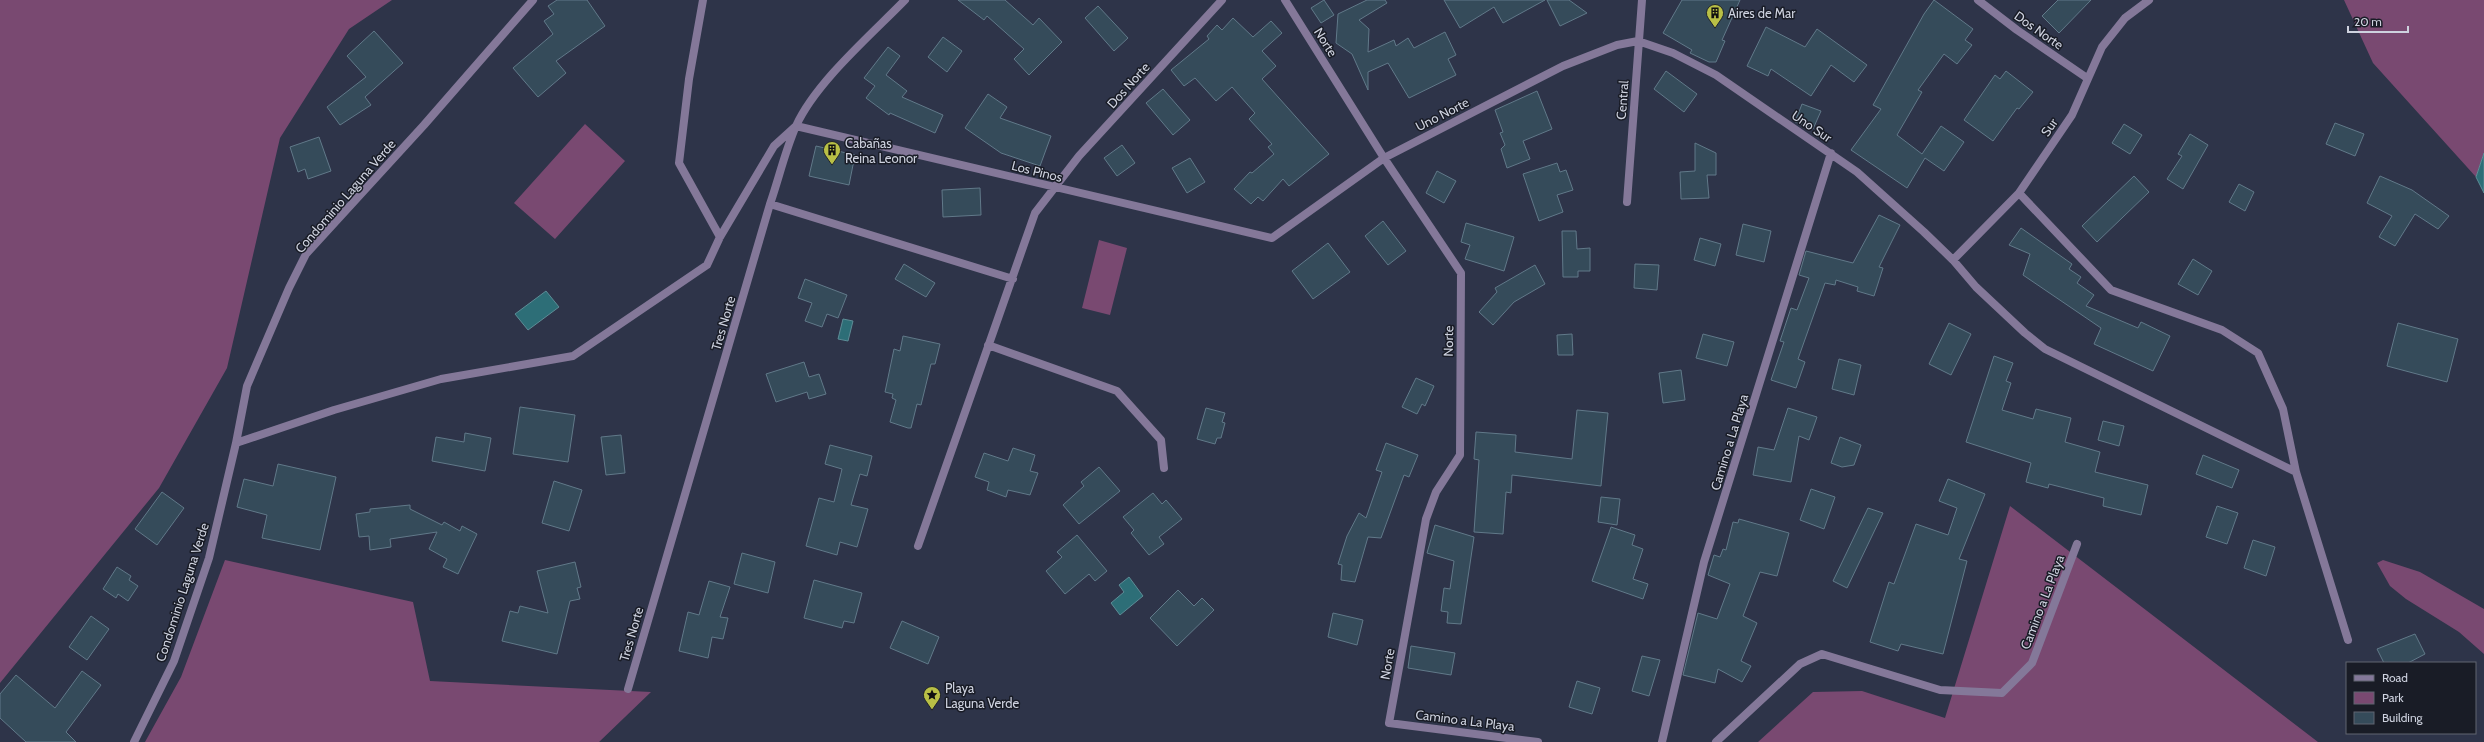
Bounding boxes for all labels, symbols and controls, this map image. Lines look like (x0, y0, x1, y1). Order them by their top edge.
building icon: Aires de Mar (1705, 3, 1725, 28)
place label: Aires de Mar (1728, 5, 1796, 21)
street label: Dos Norte (2011, 7, 2067, 53)
scale bar (2348, 8, 2408, 34)
text: 20 m (2354, 14, 2382, 29)
street label: Norte (1311, 25, 1341, 60)
street label: Dos Norte (1103, 59, 1153, 111)
street label: Central (1613, 80, 1631, 120)
street label: Uno Norte (1413, 94, 1472, 134)
street label: Uno Sur (1789, 107, 1836, 146)
street label: Sur (2037, 114, 2061, 139)
place label: Cabañas Reina Leonor (845, 135, 918, 166)
street label: Condominio Laguna Verde (291, 136, 399, 256)
building icon: Cabañas Reina Leonor (822, 140, 842, 165)
street label: Los Pinos (1010, 157, 1065, 185)
street label: Tres Norte (708, 294, 738, 352)
street label: Norte (1440, 325, 1456, 357)
street label: Camino a La Playa (1707, 391, 1751, 492)
street label: Condominio Laguna Verde (152, 520, 212, 663)
street label: Camino a La Playa (2017, 552, 2068, 651)
street label: Tres Norte (616, 605, 646, 663)
street label: Norte (1376, 647, 1398, 681)
legend (2346, 662, 2476, 734)
text: Road (2382, 670, 2408, 685)
place label: Playa Laguna Verde (945, 680, 1019, 711)
place icon: Playa Laguna Verde (922, 685, 942, 710)
text: Park (2382, 690, 2404, 705)
street label: Camino a La Playa (1415, 706, 1516, 734)
text: Building (2382, 710, 2424, 725)

